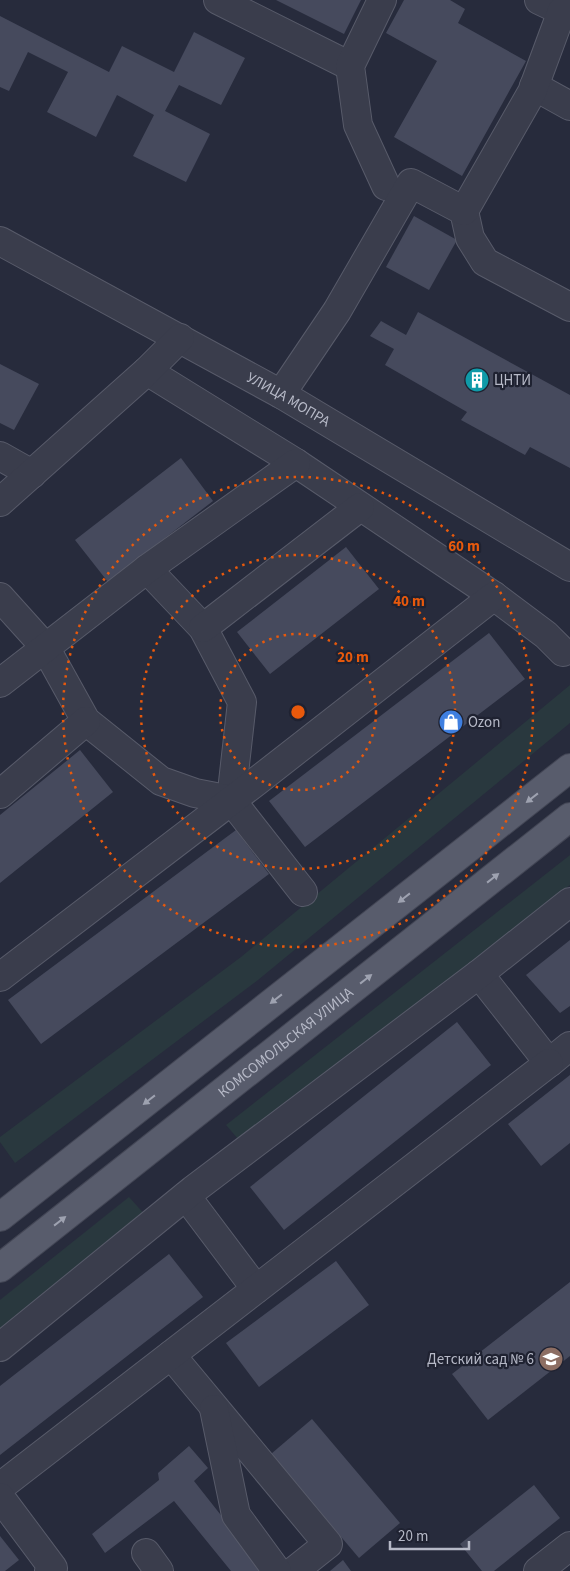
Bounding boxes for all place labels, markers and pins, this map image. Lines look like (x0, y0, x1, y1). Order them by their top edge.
building icon: ЦНТИ (464, 367, 490, 393)
place label: ЦНТИ (494, 370, 531, 391)
centre of rings (289, 703, 307, 721)
shop icon: Ozon (438, 709, 464, 735)
place label: Ozon (468, 712, 500, 733)
school or university icon: Детский сад № 6 (538, 1346, 564, 1372)
place label: Детский сад № 6 (427, 1349, 534, 1370)

